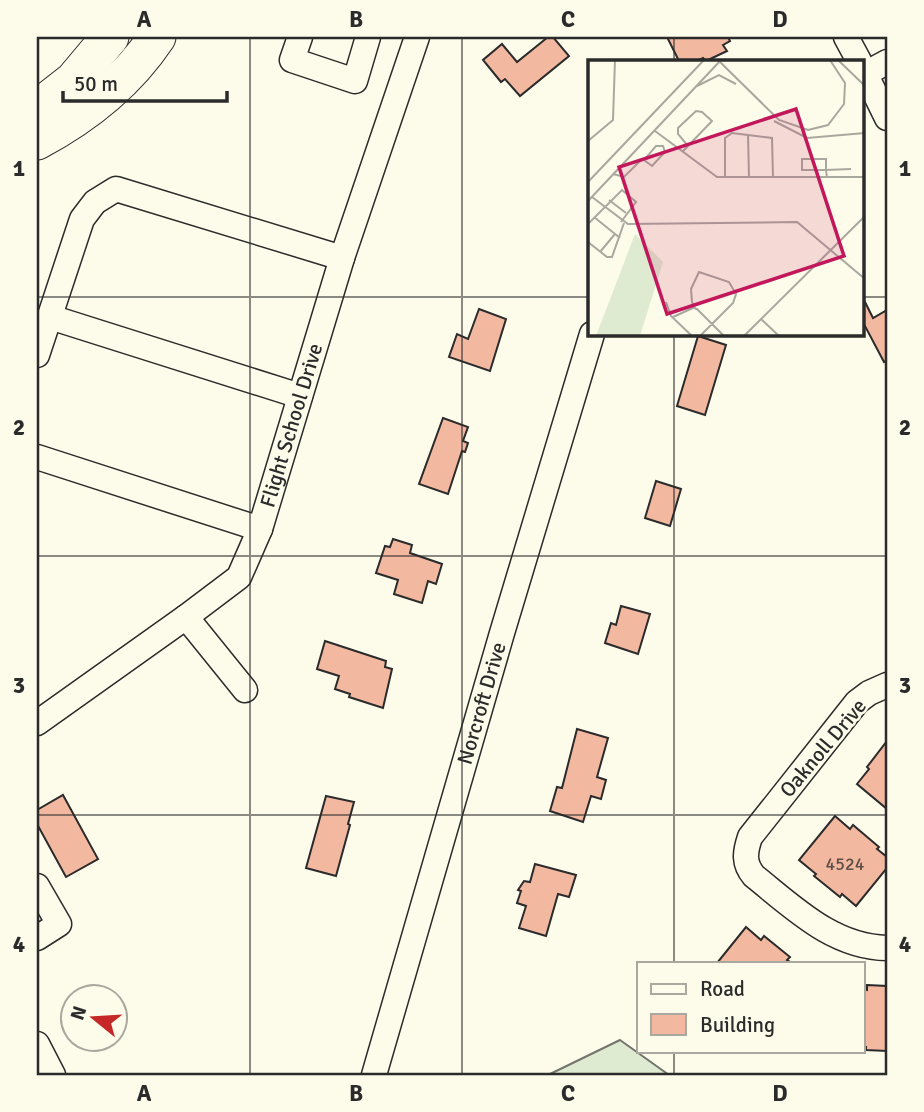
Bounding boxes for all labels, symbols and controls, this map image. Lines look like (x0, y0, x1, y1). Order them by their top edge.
text: A (137, 5, 152, 34)
text: B (349, 5, 363, 34)
text: C (561, 5, 575, 34)
text: D (772, 5, 788, 34)
scale bar (63, 60, 228, 104)
inset map (588, 60, 864, 336)
text: 50 m (74, 71, 118, 97)
text: 1 (13, 154, 25, 183)
text: 1 (899, 154, 911, 183)
street label: Flight School Drive (254, 340, 328, 510)
text: 2 (13, 413, 25, 442)
text: 2 (899, 413, 911, 442)
street label: Norcroft Drive (452, 639, 512, 767)
text: 3 (13, 671, 25, 700)
text: 3 (899, 671, 911, 700)
street label: Oaknoll Drive (774, 693, 872, 803)
house number: 4524 (826, 853, 865, 875)
text: 4 (13, 930, 25, 959)
text: 4 (899, 930, 911, 959)
legend (637, 962, 864, 1052)
text: Road (700, 976, 745, 1002)
north arrow (60, 982, 130, 1052)
text: N (65, 1003, 92, 1023)
text: Building (700, 1012, 775, 1038)
text: A (137, 1079, 152, 1108)
text: B (349, 1079, 363, 1108)
text: C (561, 1079, 575, 1108)
text: D (772, 1079, 788, 1108)

